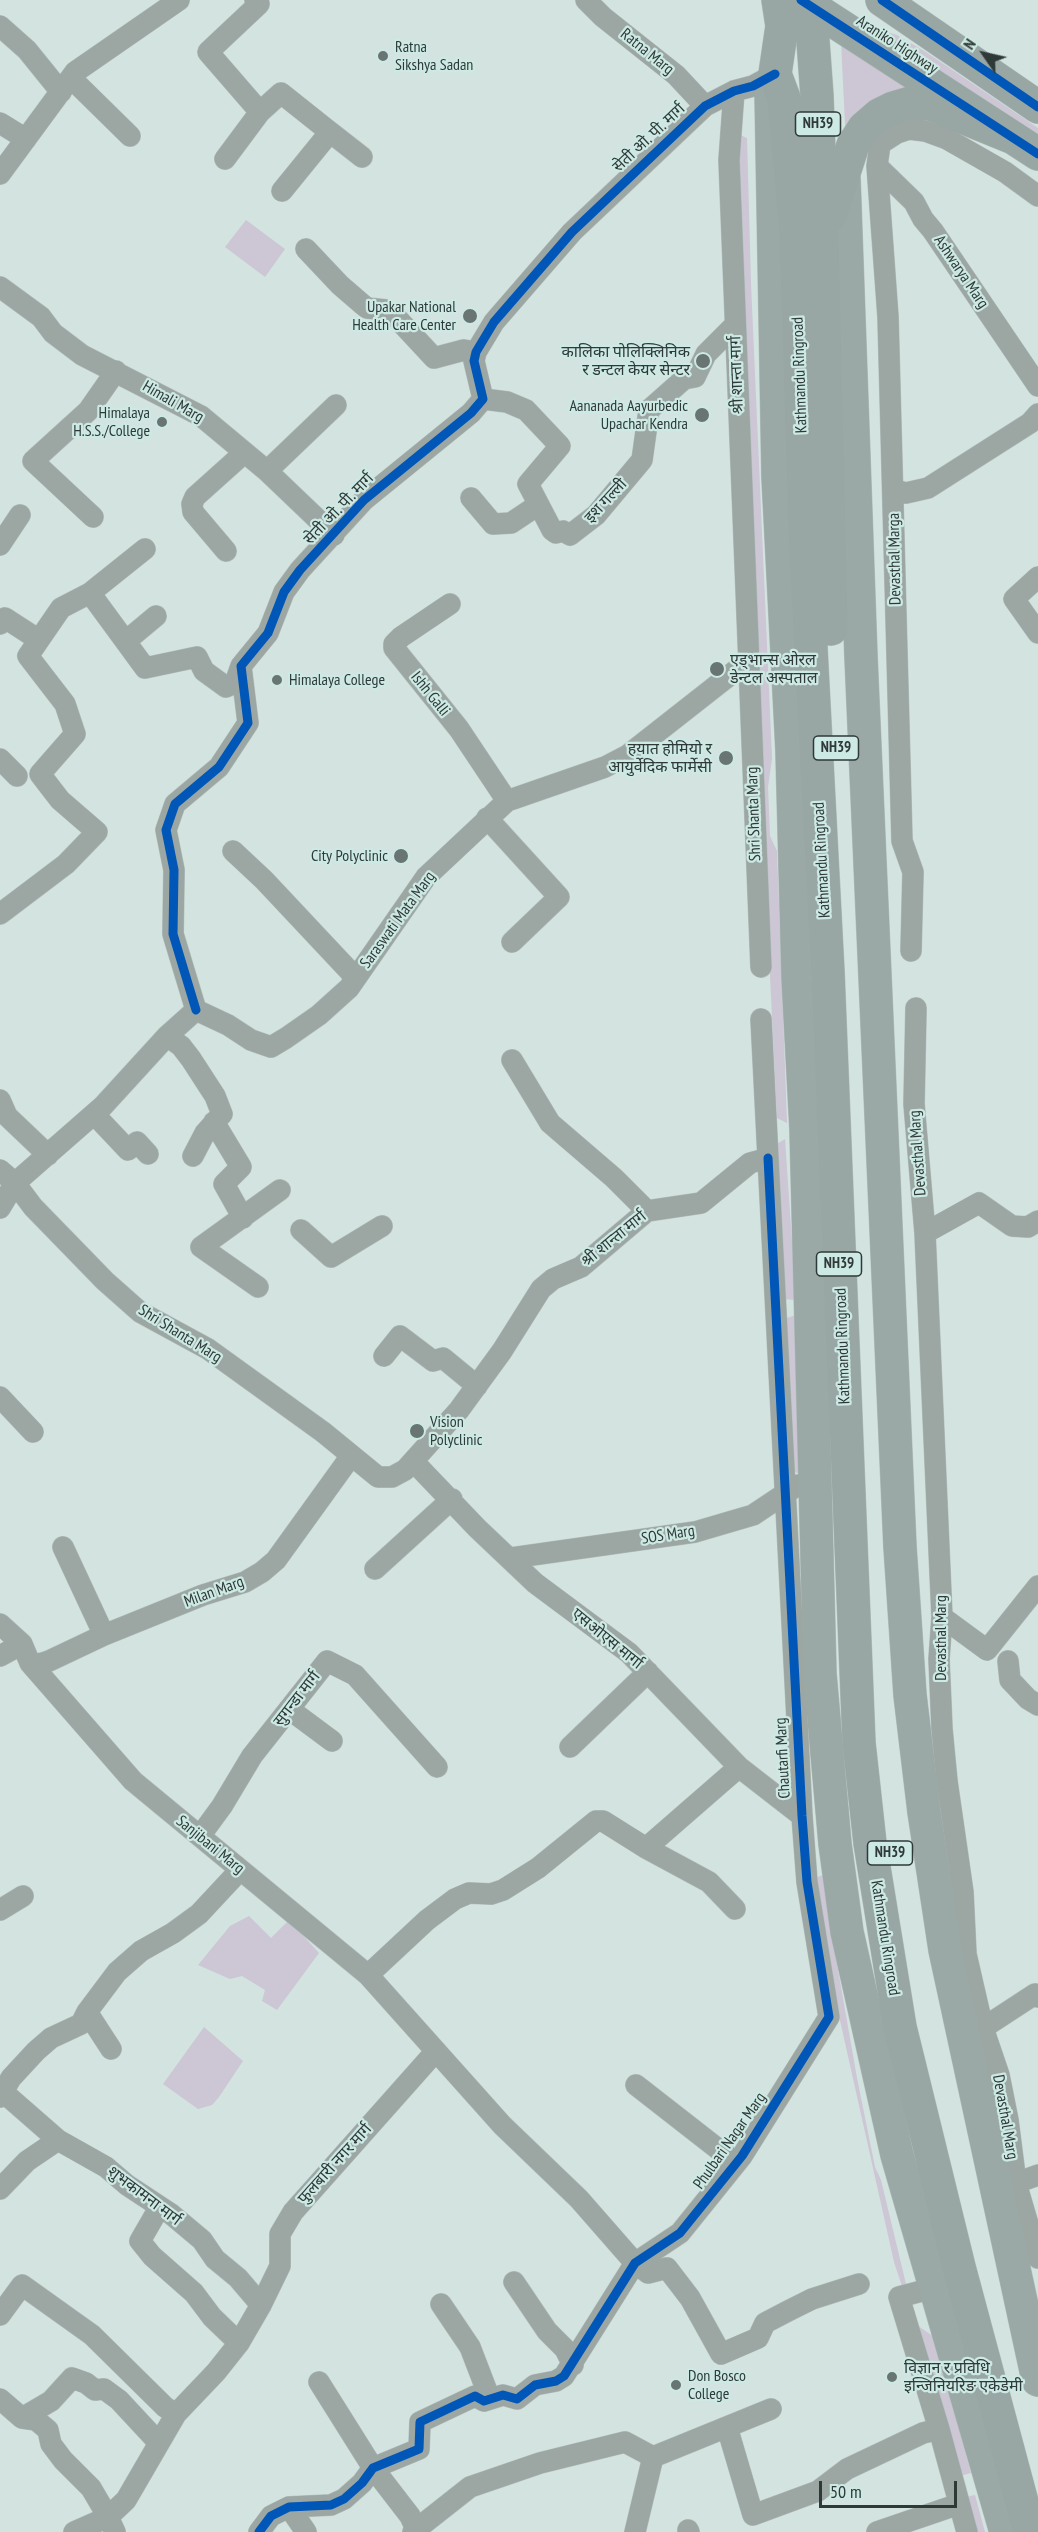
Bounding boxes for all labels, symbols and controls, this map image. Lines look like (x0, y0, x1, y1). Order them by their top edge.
street label: Araniko Highway (853, 12, 941, 78)
north arrow (954, 24, 1014, 84)
street label: Ratna Marg (616, 25, 678, 79)
text: N (958, 35, 980, 53)
place label: Ratna Sikshya Sadan (395, 37, 473, 75)
marker: Ratna Sikshya Sadan (376, 49, 390, 63)
street label: सेती ओ. पी. मार्ग (609, 100, 689, 176)
road number: NH39 (796, 112, 840, 136)
street label: Ashwarya Marg (930, 232, 992, 312)
place label: Upakar National Health Care Center (352, 297, 456, 335)
marker: Upakar National Health Care Center (461, 307, 479, 325)
street label: Kathmandu Ringroad (788, 317, 812, 433)
street label: श्री शान्ता मार्ग (726, 336, 748, 414)
place label: कालिका पोलिक्लिनिक र डन्टल केयर सेन्टर (562, 342, 690, 380)
marker: कालिका पोलिक्लिनिक र डन्टल केयर सेन्टर (694, 352, 712, 370)
street label: Himali Marg (139, 377, 207, 427)
place label: Aananada Aayurbedic Upachar Kendra (570, 396, 688, 434)
place label: Himalaya H.S.S./College (73, 403, 150, 441)
marker: Aananada Aayurbedic Upachar Kendra (693, 406, 711, 424)
marker: Himalaya H.S.S./College (155, 415, 169, 429)
street label: सेती ओ. पी. मार्ग (300, 469, 378, 549)
street label: इश गल्ली (581, 475, 631, 527)
street label: Devasthal Marga (885, 513, 905, 605)
place label: एड्भान्स ओरल डेन्टल अस्पताल (730, 650, 818, 688)
marker: एड्भान्स ओरल डेन्टल अस्पताल (708, 660, 726, 678)
street label: Ishh Galli (406, 668, 454, 720)
place label: Himalaya College (289, 670, 385, 690)
marker: Himalaya College (270, 673, 284, 687)
road number: NH39 (814, 736, 858, 760)
place label: हयात होमियो र आयुर्वेदिक फार्मेसी (608, 739, 712, 777)
marker: हयात होमियो र आयुर्वेदिक फार्मेसी (717, 749, 735, 767)
street label: Shri Shanta Marg (743, 766, 765, 862)
street label: Kathmandu Ringroad (809, 801, 835, 919)
place label: City Polyclinic (311, 846, 388, 866)
marker: City Polyclinic (392, 847, 410, 865)
street label: Saraswati Mata Marg (356, 868, 440, 972)
street label: Devasthal Marg (905, 1110, 931, 1196)
street label: श्री शान्ता मार्ग (578, 1207, 650, 1271)
road number: NH39 (816, 1252, 862, 1276)
street label: Kathmandu Ringroad (831, 1288, 855, 1404)
street label: Shri Shanta Marg (135, 1301, 225, 1367)
place label: Vision Polyclinic (430, 1412, 482, 1450)
marker: Vision Polyclinic (408, 1422, 426, 1440)
street label: SOS Marg (640, 1521, 696, 1549)
street label: Milan Marg (182, 1572, 246, 1612)
street label: Devasthal Marg (931, 1595, 951, 1681)
street label: एसओएस मार्गा (568, 1604, 646, 1674)
street label: सुगन्डा मार्ग (270, 1668, 324, 1730)
street label: Chautarfi Marg (771, 1717, 795, 1799)
street label: Sanjibani Marg (172, 1812, 248, 1878)
road number: NH39 (868, 1841, 912, 1865)
street label: Kathmandu Ringroad (866, 1879, 904, 1997)
street label: Devasthal Marg (988, 2073, 1022, 2161)
street label: Phulbari Nagar Marg (690, 2089, 770, 2193)
street label: फुलबारी नगर मार्ग (294, 2120, 376, 2208)
street label: शुभकामना मार्ग (103, 2162, 185, 2230)
place label: विज्ञान र प्रविधि इन्जिनियरिङ एकेडेमी (904, 2358, 1023, 2396)
place label: Don Bosco College (688, 2366, 746, 2404)
marker: विज्ञान र प्रविधि इन्जिनियरिङ एकेडेमी (885, 2370, 899, 2384)
marker: Don Bosco College (669, 2378, 683, 2392)
scale bar (822, 2469, 960, 2507)
text: 50 m (830, 2480, 862, 2503)

